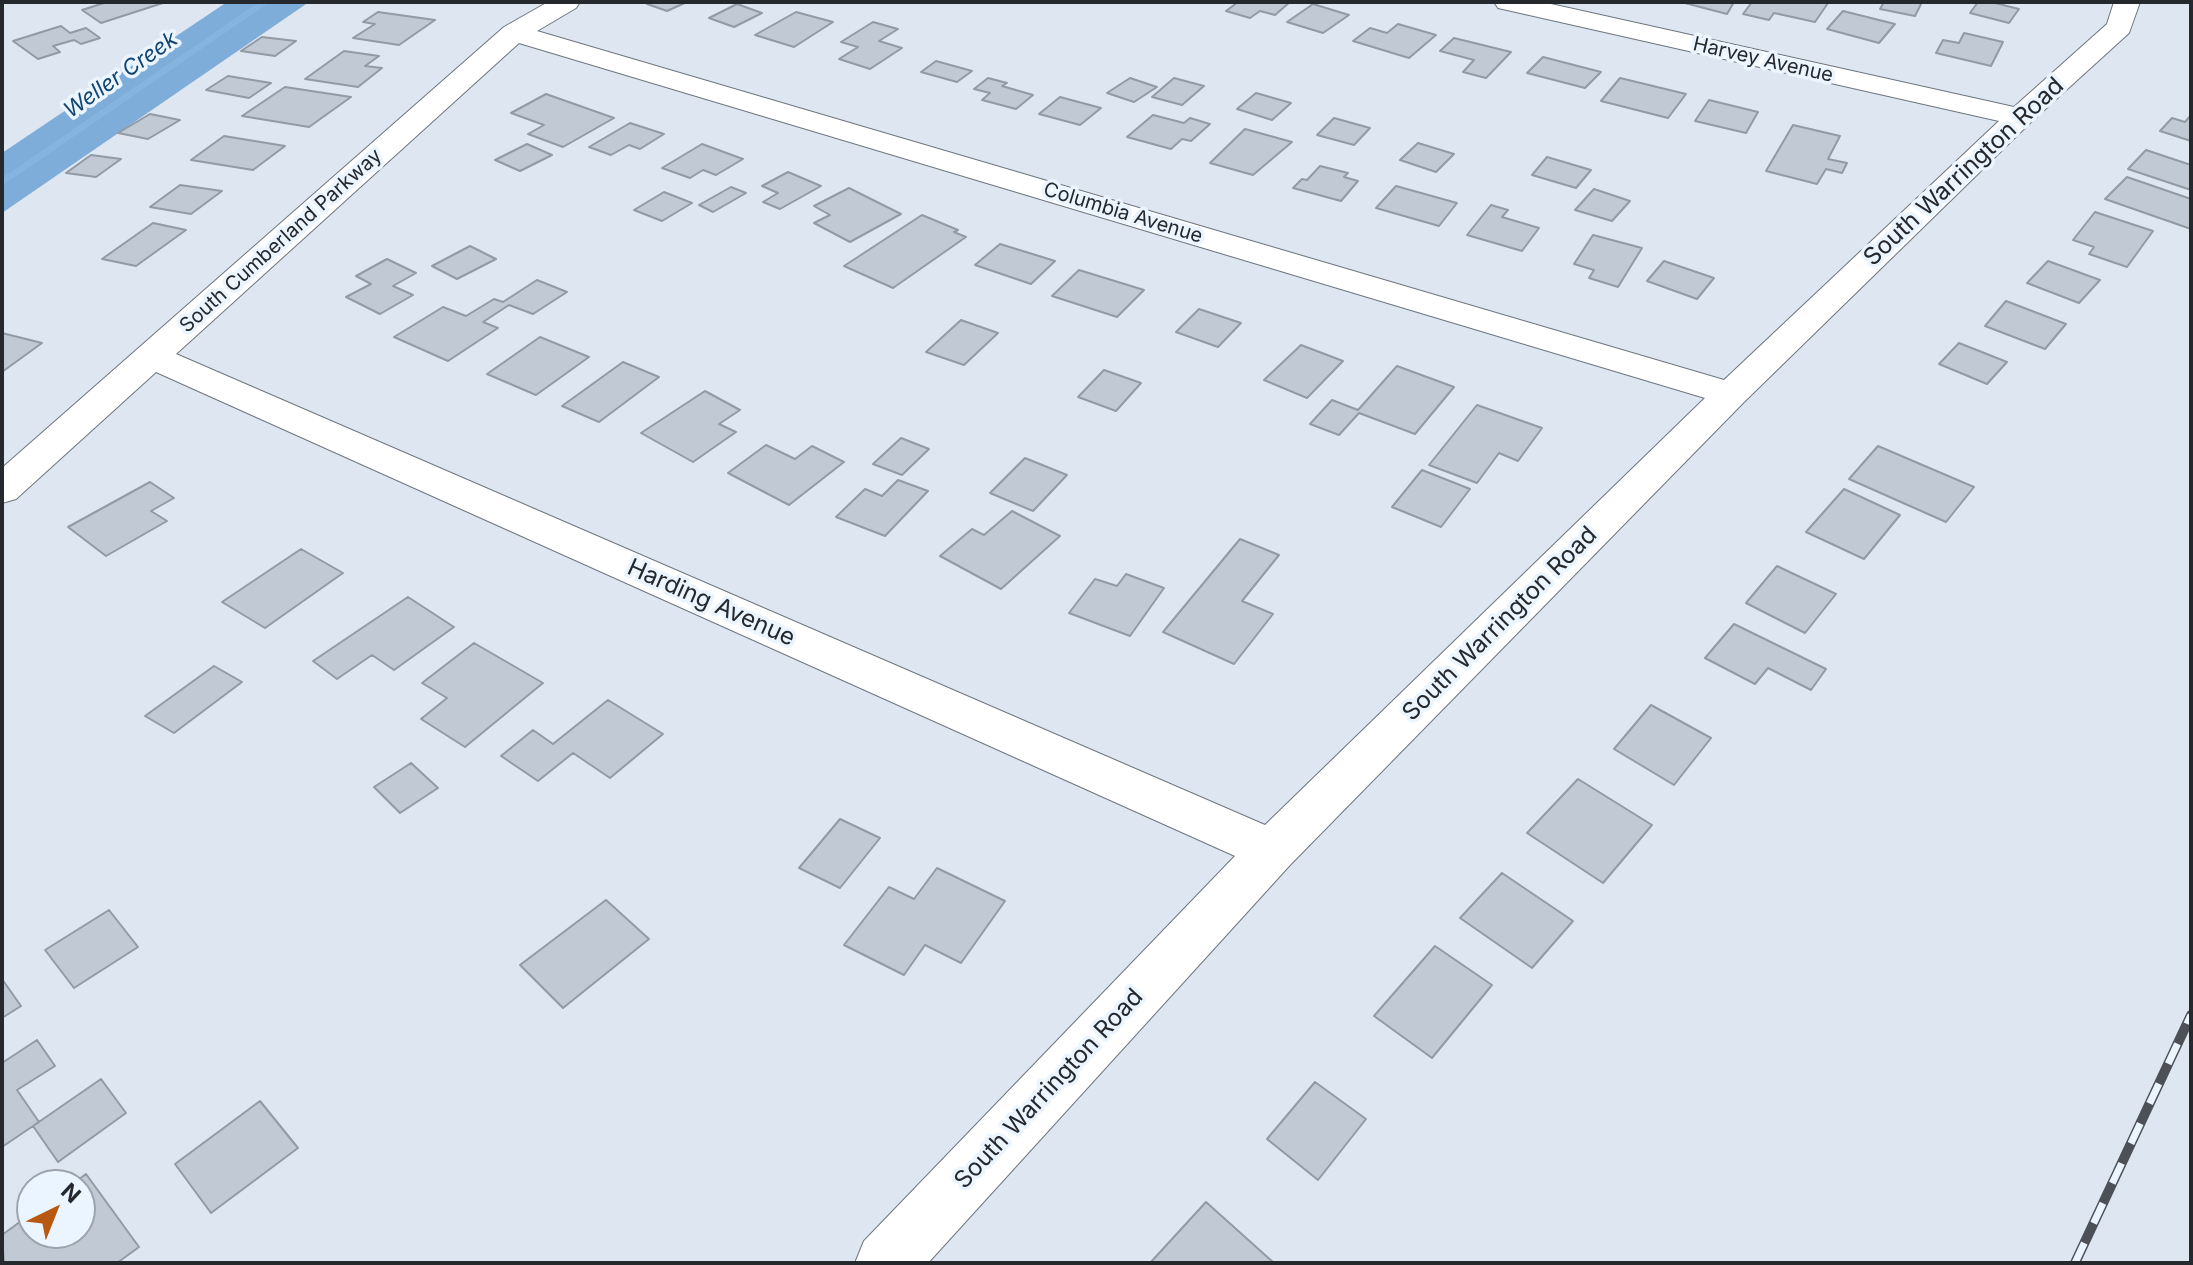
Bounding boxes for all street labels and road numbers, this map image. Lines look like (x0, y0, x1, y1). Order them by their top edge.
street label: Harvey Avenue (1691, 32, 1835, 88)
street label: South Warrington Road (1858, 72, 2070, 272)
street label: South Cumberland Parkway (175, 144, 387, 338)
street label: Columbia Avenue (1041, 177, 1205, 249)
street label: South Warrington Road (1397, 521, 1603, 727)
street label: Harding Avenue (623, 553, 799, 653)
street label: South Warrington Road (949, 983, 1149, 1195)

